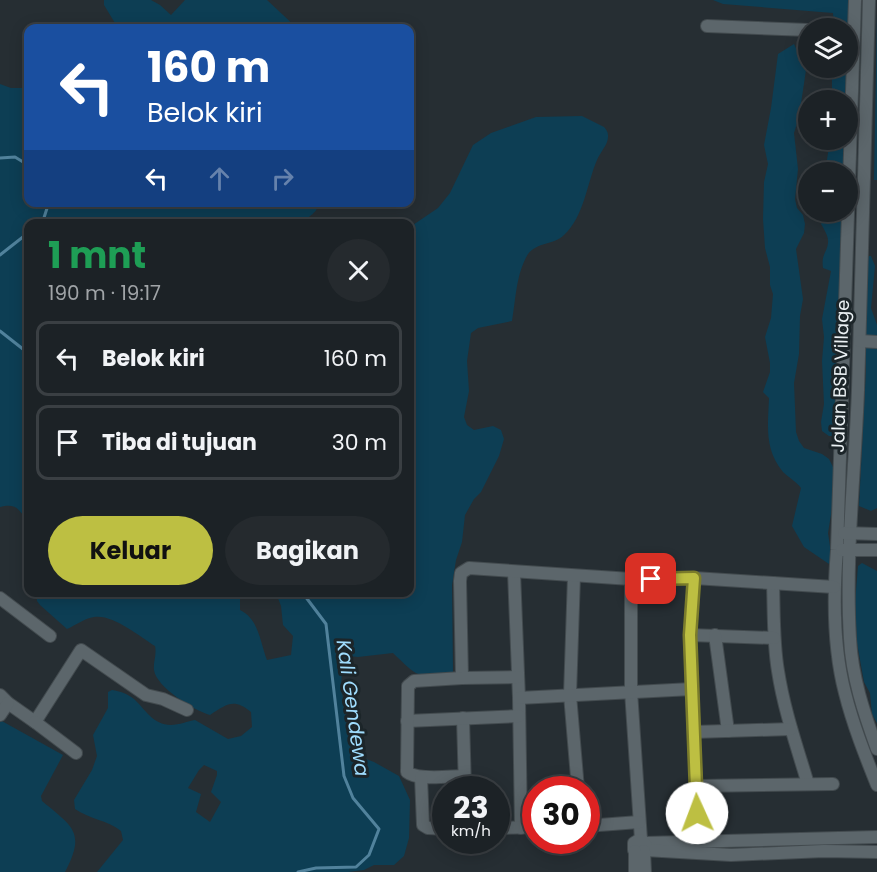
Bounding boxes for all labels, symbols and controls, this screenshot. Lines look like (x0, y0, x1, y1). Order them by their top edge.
map controls (798, 18, 858, 222)
button: layers (798, 18, 858, 78)
text: 160 m (147, 38, 270, 97)
icon: left (48, 48, 126, 126)
button: + (798, 90, 858, 150)
text: Belok kiri (147, 94, 263, 131)
icon: left (140, 162, 173, 195)
icon: ahead (203, 162, 236, 195)
icon: right (266, 162, 299, 195)
button: − (798, 162, 858, 222)
text: 1 mnt (48, 230, 146, 281)
button: close (327, 239, 390, 302)
text: 190 m · 19:17 (48, 279, 161, 307)
street label: Jalan BSB Village (825, 299, 855, 453)
icon: left (51, 342, 84, 375)
text: Belok kiri (102, 343, 205, 374)
text: 160 m (324, 343, 387, 374)
icon: arrive (51, 426, 84, 459)
text: Tiba di tujuan (102, 427, 257, 458)
text: 30 m (332, 427, 387, 458)
button: Keluar (48, 516, 213, 585)
button: Bagikan (225, 516, 390, 585)
pin (625, 553, 676, 604)
icon: arrive (634, 562, 667, 595)
water label: Kali Gendewa (330, 638, 376, 778)
speed limit sign: 30 (522, 776, 600, 854)
position arrow (665, 781, 729, 845)
text: 23 (453, 786, 489, 829)
text: km/h (451, 820, 491, 841)

